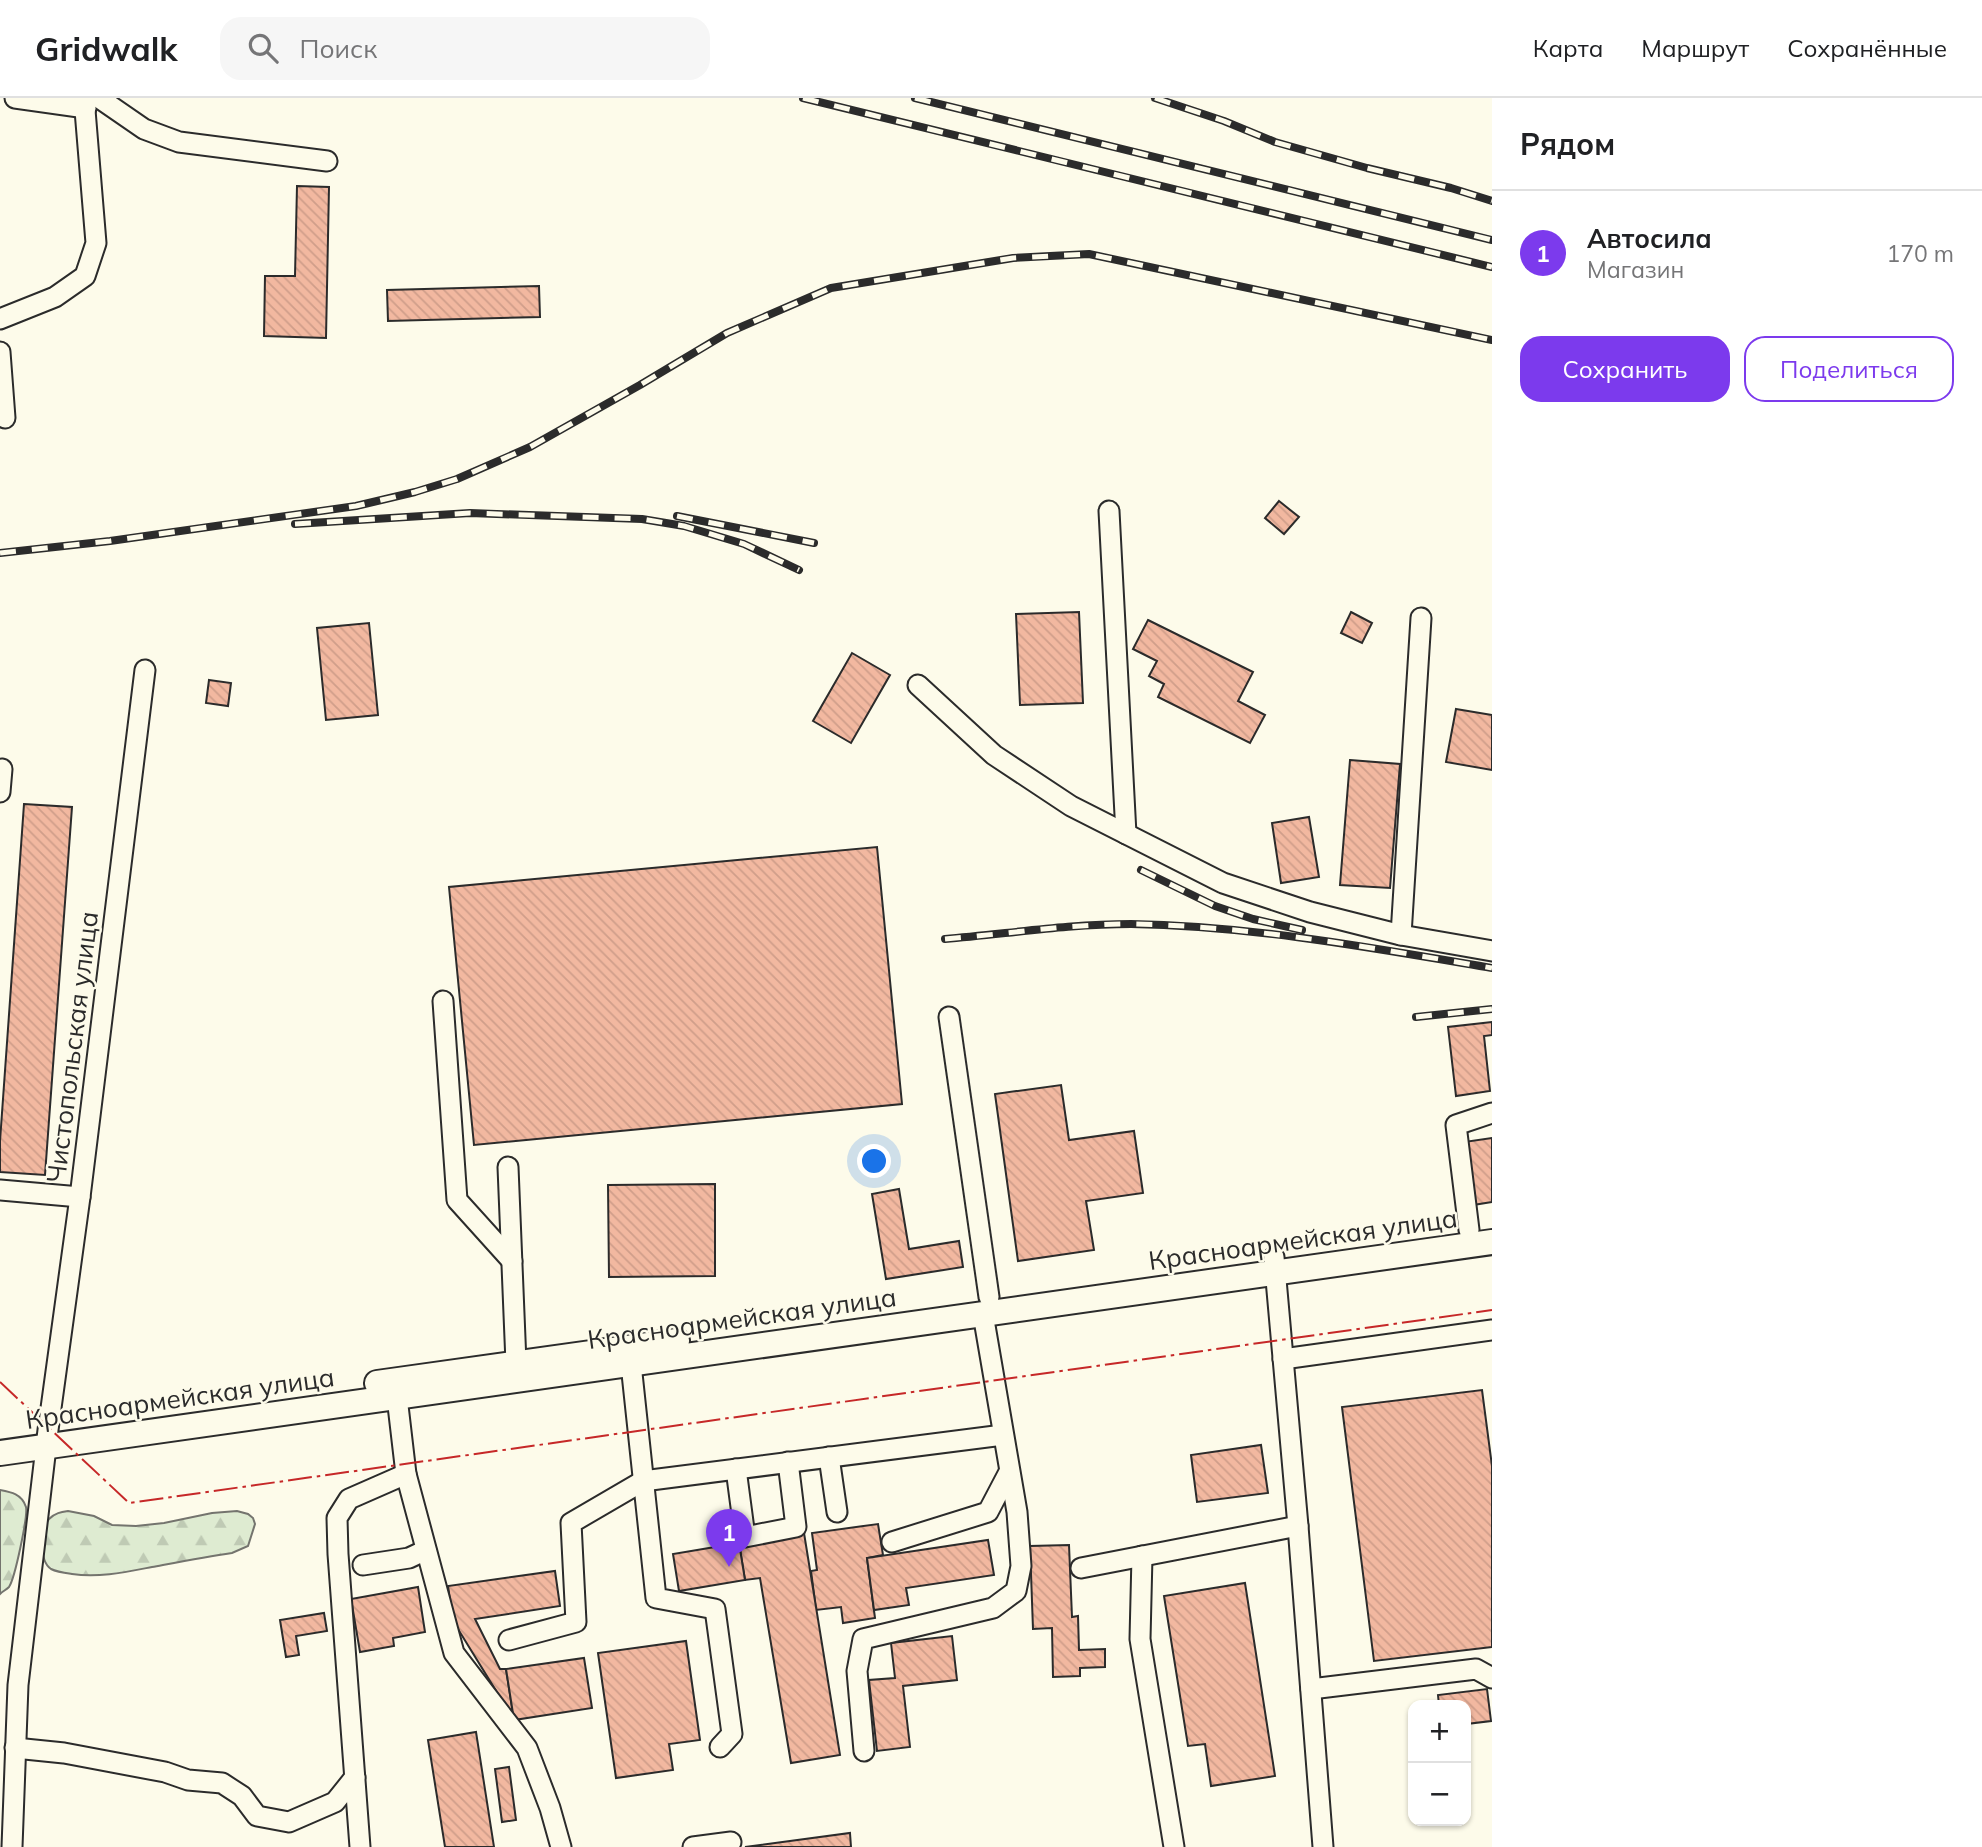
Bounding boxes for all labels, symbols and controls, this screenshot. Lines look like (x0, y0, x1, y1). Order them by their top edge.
search box (220, 17, 710, 80)
text: Gridwalk (35, 28, 178, 69)
icon: search (244, 29, 282, 67)
text: Поиск (300, 32, 377, 65)
text: Карта (1533, 33, 1603, 63)
text: Маршрут (1641, 33, 1749, 63)
text: Сохранённые (1787, 33, 1947, 63)
text: Рядом (1520, 125, 1615, 163)
text: Автосила (1587, 222, 1712, 255)
text: 1 (1536, 239, 1550, 268)
text: 170 m (1886, 239, 1954, 268)
text: Магазин (1587, 255, 1684, 284)
button: Сохранить (1520, 336, 1730, 402)
button: Поделиться (1744, 336, 1954, 402)
street label: Чистопольская улица (39, 909, 105, 1185)
your location (857, 1144, 891, 1178)
street label: Красноармейская улица (1146, 1201, 1460, 1277)
street label: Красноармейская улица (585, 1280, 899, 1356)
street label: Красноармейская улица (23, 1360, 337, 1436)
pin: 1 (706, 1509, 752, 1567)
map controls (1408, 1700, 1471, 1826)
button: + (1408, 1700, 1471, 1763)
button: − (1408, 1763, 1471, 1826)

